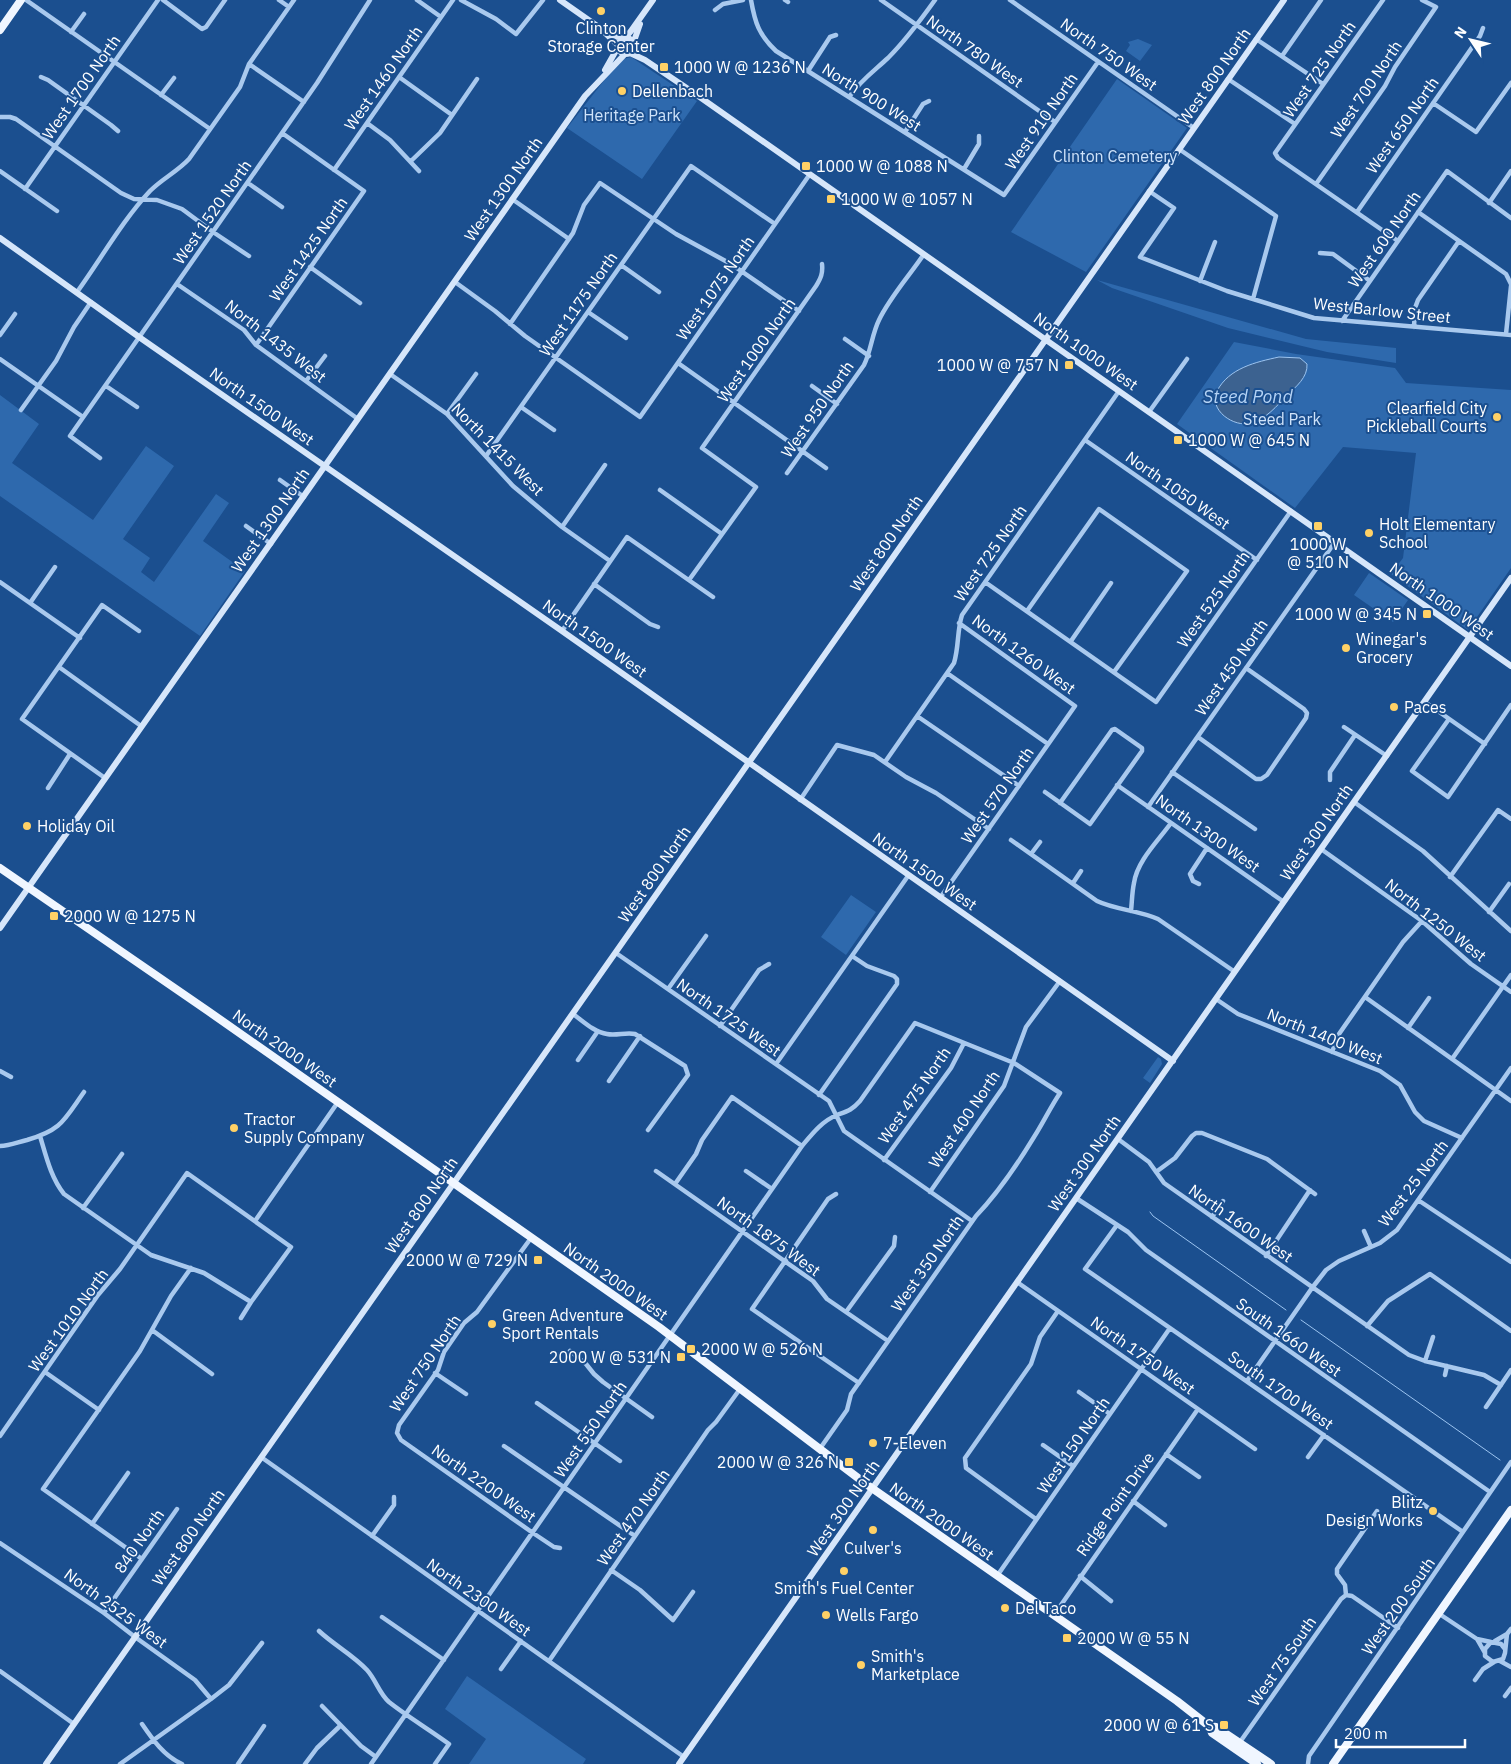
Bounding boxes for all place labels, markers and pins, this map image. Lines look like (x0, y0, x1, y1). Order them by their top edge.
marker: Clinton Storage Center (595, 5, 607, 17)
place label: Clinton Storage Center (547, 18, 655, 56)
place label: 1000 W @ 1236 N (674, 57, 806, 77)
marker: 1000 W @ 1236 N (658, 61, 670, 73)
place label: Dellenbach (632, 81, 713, 101)
marker: Dellenbach (616, 85, 628, 97)
place label: 1000 W @ 1088 N (816, 156, 948, 176)
marker: 1000 W @ 1088 N (800, 160, 812, 172)
place label: 1000 W @ 1057 N (841, 189, 973, 209)
marker: 1000 W @ 1057 N (825, 193, 837, 205)
place label: 1000 W @ 757 N (937, 355, 1059, 375)
marker: 1000 W @ 757 N (1063, 359, 1075, 371)
place label: Clearfield City Pickleball Courts (1366, 398, 1487, 436)
marker: Clearfield City Pickleball Courts (1491, 411, 1503, 423)
place label: 1000 W @ 645 N (1188, 430, 1310, 450)
marker: 1000 W @ 645 N (1172, 434, 1184, 446)
place label: Holt Elementary School (1379, 514, 1495, 552)
marker: 1000 W @ 510 N (1312, 520, 1324, 532)
marker: Holt Elementary School (1363, 527, 1375, 539)
place label: 1000 W @ 510 N (1287, 534, 1349, 572)
place label: 1000 W @ 345 N (1295, 604, 1417, 624)
marker: 1000 W @ 345 N (1421, 608, 1433, 620)
place label: Winegar's Grocery (1356, 629, 1427, 667)
marker: Winegar's Grocery (1340, 642, 1352, 654)
place label: Paces (1404, 697, 1447, 717)
marker: Paces (1388, 701, 1400, 713)
place label: Holiday Oil (37, 816, 115, 836)
marker: Holiday Oil (21, 820, 33, 832)
place label: 2000 W @ 1275 N (64, 906, 196, 926)
marker: 2000 W @ 1275 N (48, 910, 60, 922)
place label: Tractor Supply Company (244, 1109, 365, 1147)
marker: Tractor Supply Company (228, 1122, 240, 1134)
place label: 2000 W @ 729 N (406, 1250, 528, 1270)
marker: 2000 W @ 729 N (532, 1254, 544, 1266)
place label: Green Adventure Sport Rentals (502, 1305, 624, 1343)
marker: Green Adventure Sport Rentals (486, 1318, 498, 1330)
place label: 2000 W @ 526 N (701, 1339, 823, 1359)
marker: 2000 W @ 526 N (685, 1343, 697, 1355)
place label: 2000 W @ 531 N (549, 1347, 671, 1367)
marker: 2000 W @ 531 N (675, 1351, 687, 1363)
place label: 7-Eleven (883, 1433, 947, 1453)
marker: 7-Eleven (867, 1437, 879, 1449)
place label: 2000 W @ 326 N (717, 1452, 839, 1472)
marker: 2000 W @ 326 N (843, 1456, 855, 1468)
place label: Blitz Design Works (1325, 1492, 1423, 1530)
marker: Blitz Design Works (1427, 1505, 1439, 1517)
marker: Culver's (867, 1524, 879, 1536)
place label: Culver's (844, 1538, 902, 1558)
marker: Smith's Fuel Center (838, 1565, 850, 1577)
place label: Smith's Fuel Center (774, 1578, 914, 1598)
place label: Del Taco (1015, 1598, 1076, 1618)
marker: Del Taco (999, 1602, 1011, 1614)
place label: Wells Fargo (836, 1605, 919, 1625)
marker: Wells Fargo (820, 1609, 832, 1621)
place label: 2000 W @ 55 N (1077, 1628, 1190, 1648)
marker: 2000 W @ 55 N (1061, 1632, 1073, 1644)
place label: Smith's Marketplace (871, 1646, 960, 1684)
marker: Smith's Marketplace (855, 1659, 867, 1671)
place label: 2000 W @ 61 S (1103, 1715, 1214, 1735)
marker: 2000 W @ 61 S (1218, 1719, 1230, 1731)

